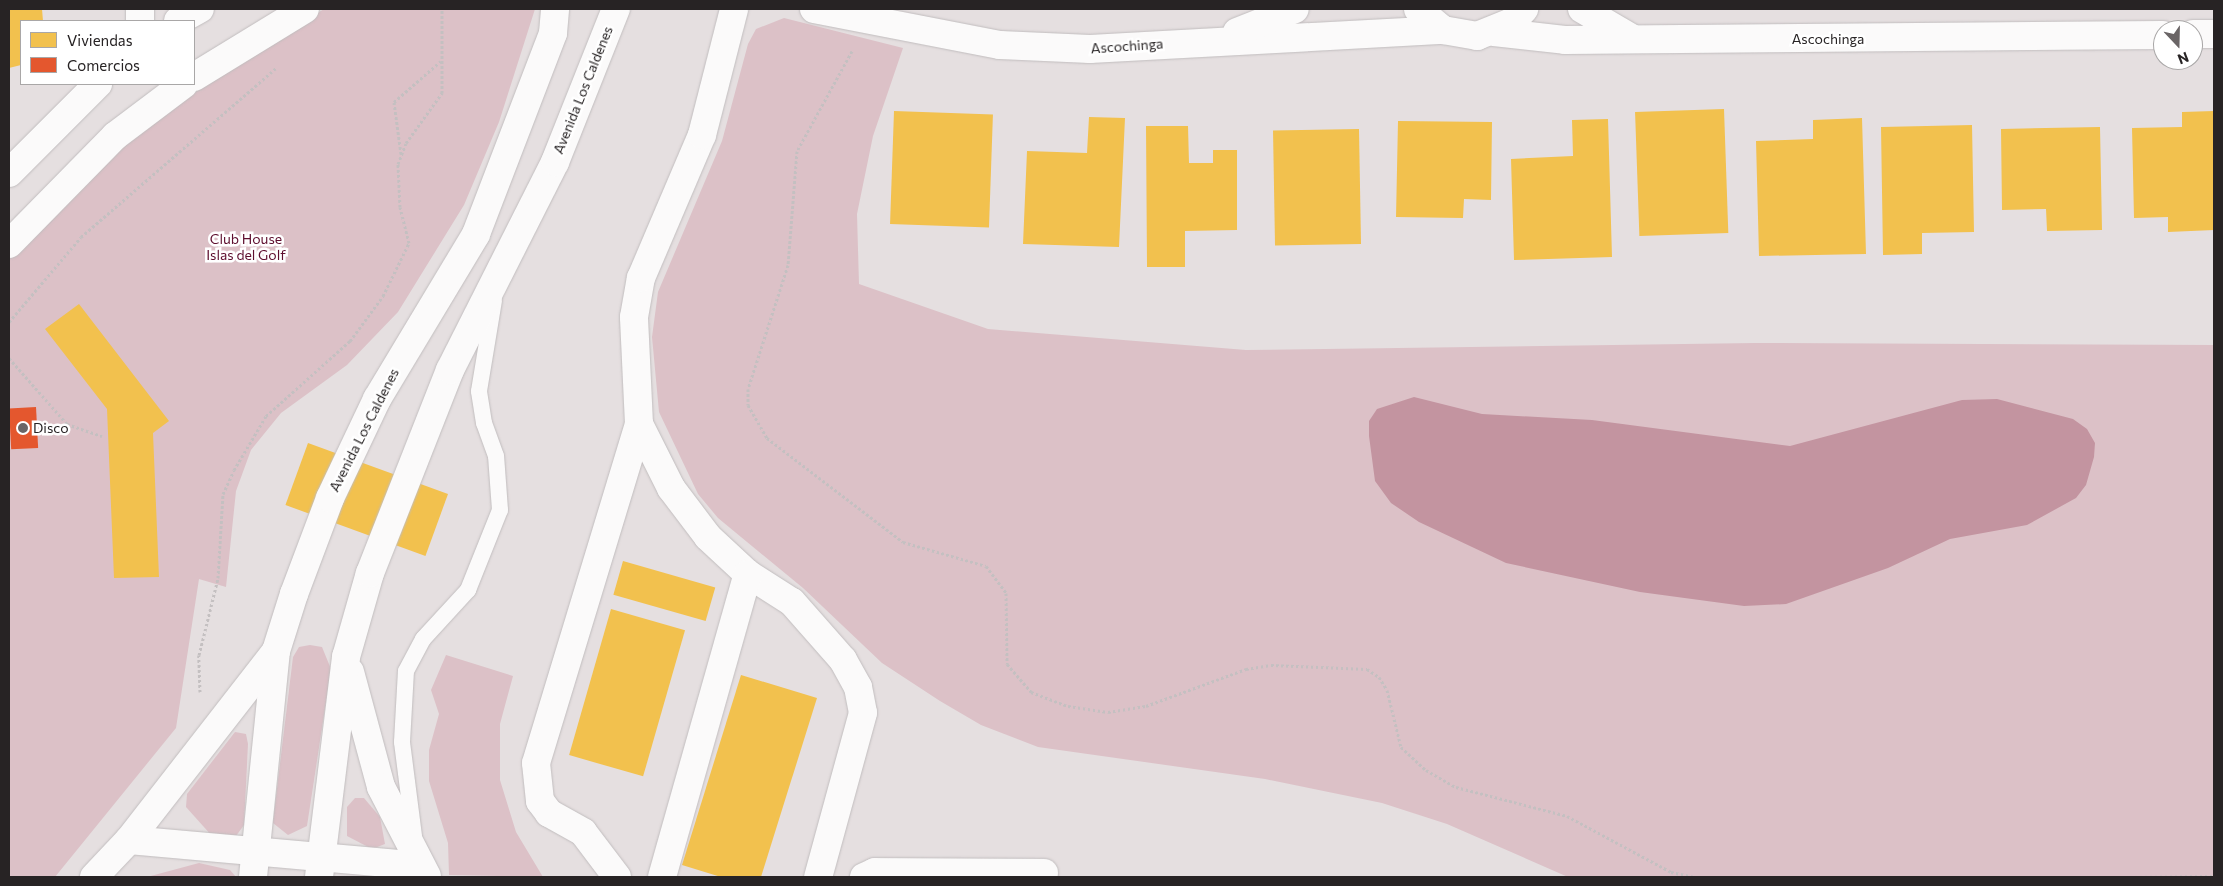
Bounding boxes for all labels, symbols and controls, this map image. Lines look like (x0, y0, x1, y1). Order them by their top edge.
legend (20, 20, 195, 85)
north arrow (2153, 20, 2203, 70)
street label: Avenida Los Caldenes (550, 24, 616, 156)
text: Viviendas (67, 31, 133, 49)
street label: Ascochinga (1792, 31, 1864, 47)
street label: Ascochinga (1090, 35, 1164, 57)
text: N (2175, 49, 2191, 68)
text: Comercios (67, 56, 140, 74)
park label: Club House Islas del Golf (206, 231, 286, 264)
street label: Avenida Los Caldenes (326, 366, 402, 494)
place label: Disco (33, 420, 69, 436)
marker: Disco (17, 422, 29, 434)

